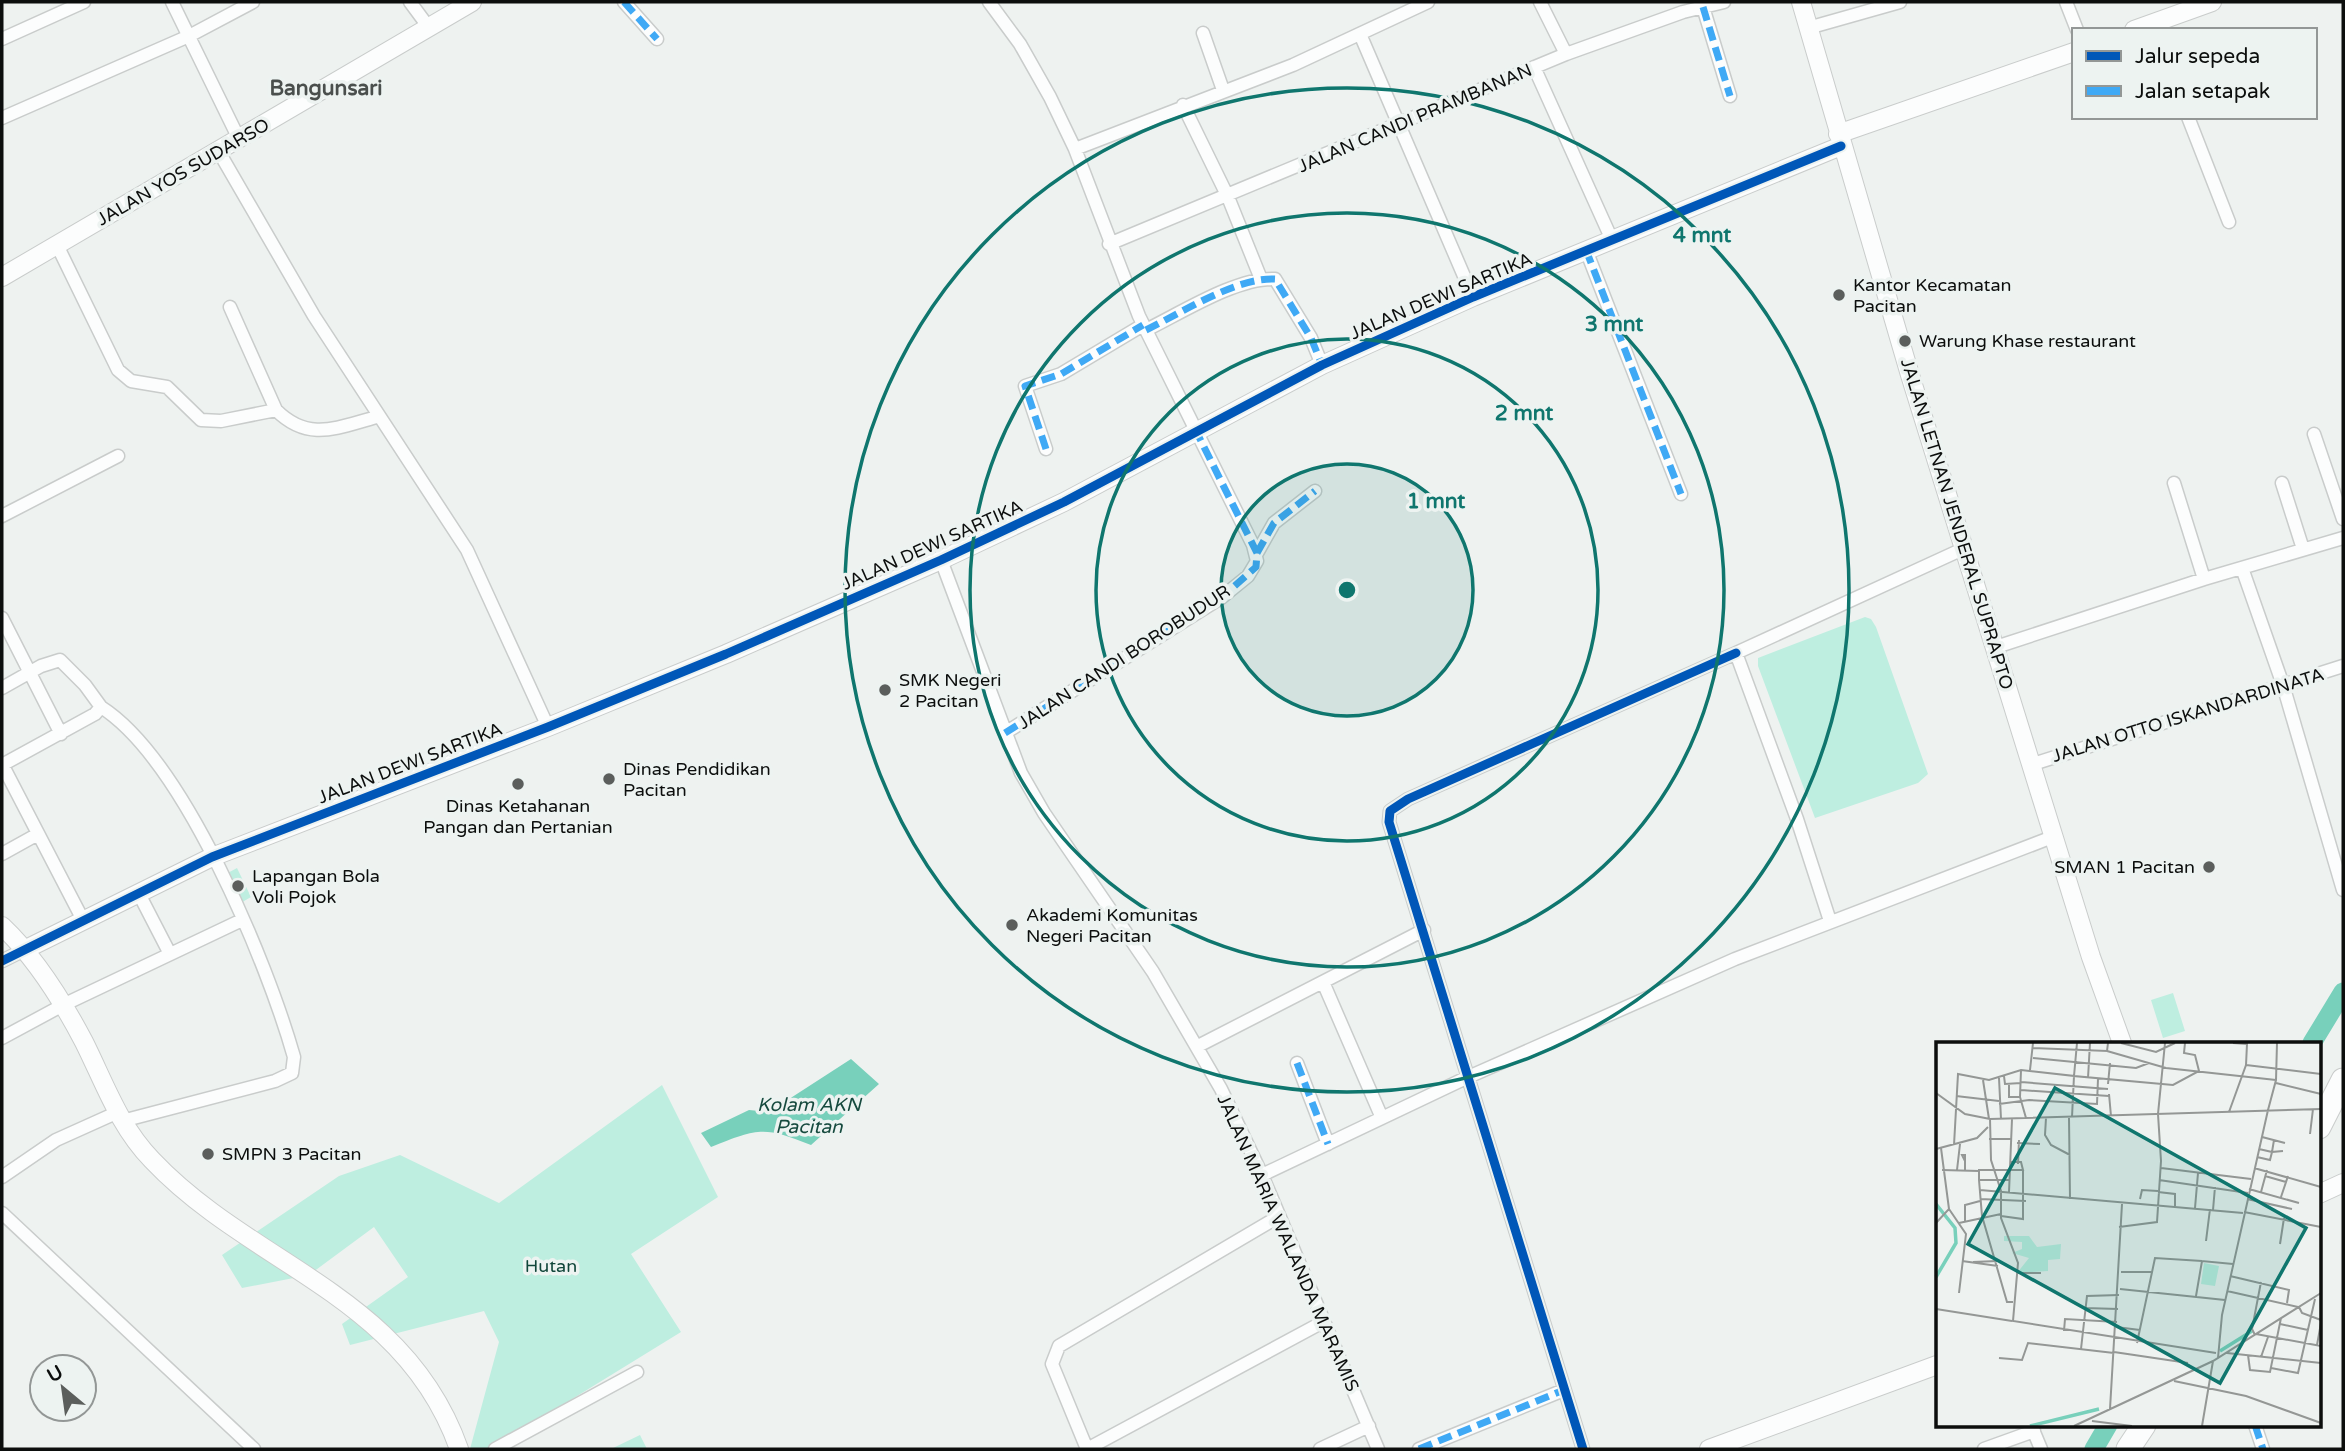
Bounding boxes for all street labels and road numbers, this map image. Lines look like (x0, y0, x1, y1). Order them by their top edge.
street label: JALAN CANDI PRAMBANAN (1295, 59, 1535, 177)
street label: JALAN YOS SUDARSO (93, 114, 273, 230)
street label: JALAN DEWI SARTIKA (1347, 248, 1535, 344)
street label: JALAN LETNAN JENDERAL SUPRAPTO (1896, 356, 2018, 692)
street label: JALAN DEWI SARTIKA (838, 495, 1026, 595)
street label: JALAN CANDI BOROBUDUR (1014, 580, 1234, 734)
street label: JALAN OTTO ISKANDARDINATA (2049, 663, 2327, 767)
street label: JALAN DEWI SARTIKA (315, 718, 505, 808)
street label: JALAN MARIA WALANDA MARAMIS (1212, 1091, 1364, 1395)

